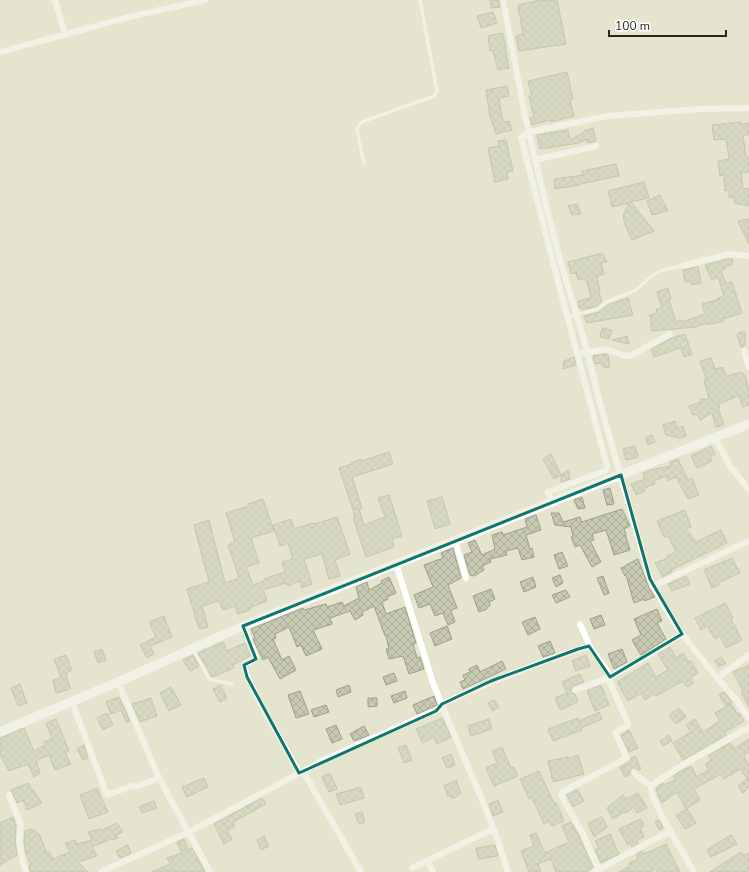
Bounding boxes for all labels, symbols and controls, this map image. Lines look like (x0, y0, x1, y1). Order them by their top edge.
scale bar (609, 12, 726, 38)
text: 100 m (615, 18, 650, 34)

